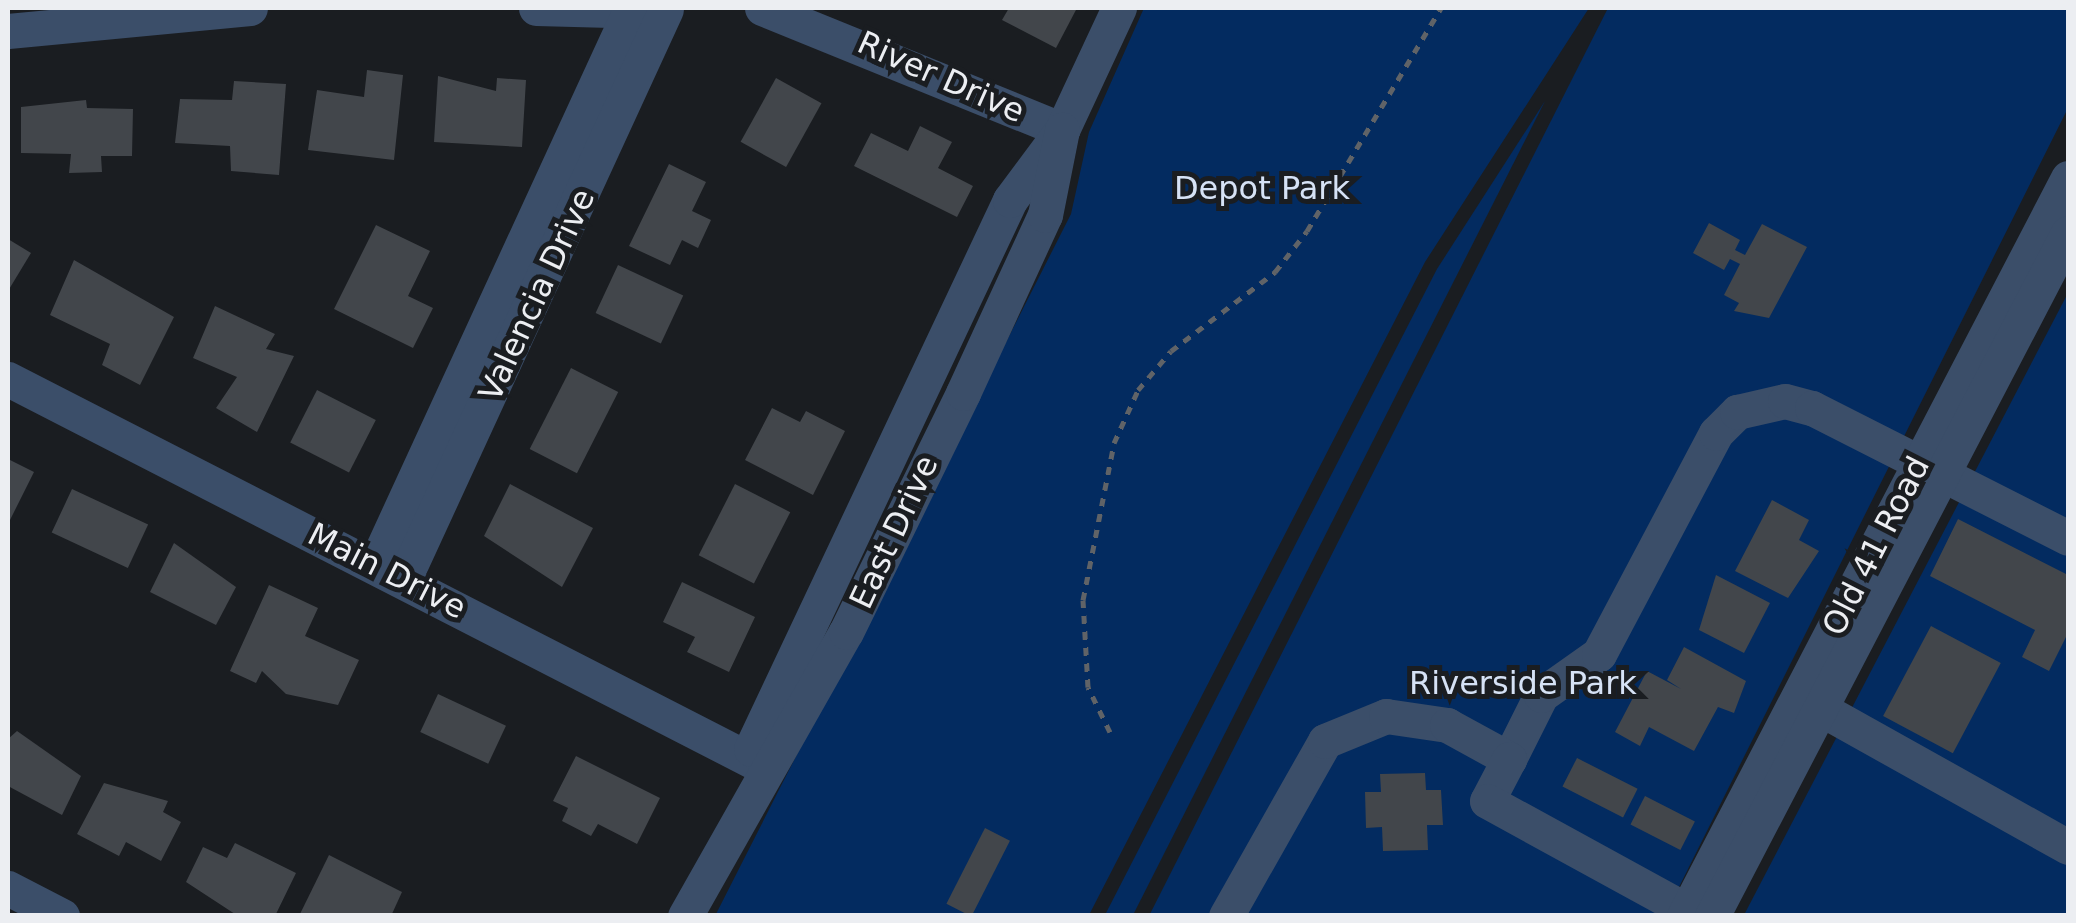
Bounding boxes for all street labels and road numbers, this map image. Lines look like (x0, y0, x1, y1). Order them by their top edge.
street label: River Drive (852, 23, 1030, 131)
street label: Valencia Drive (471, 183, 603, 407)
street label: East Drive (842, 449, 946, 615)
street label: Old 41 Road (1814, 450, 1938, 642)
street label: Main Drive (302, 515, 472, 627)

